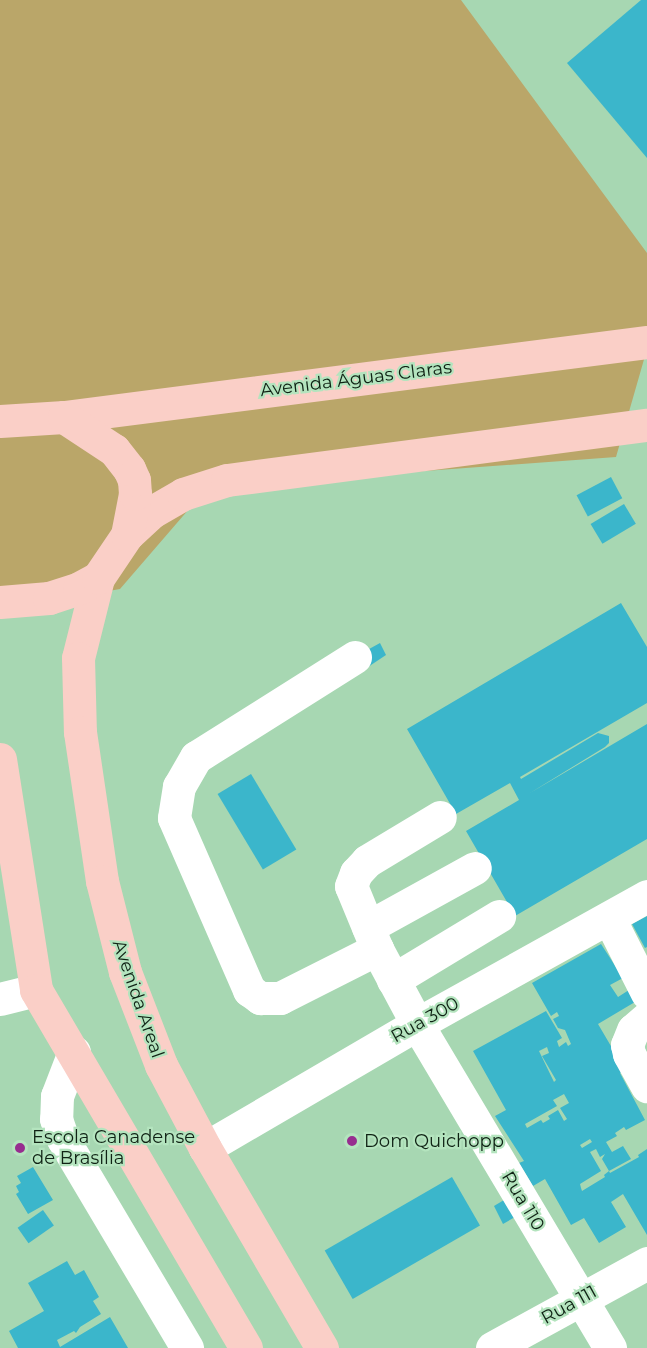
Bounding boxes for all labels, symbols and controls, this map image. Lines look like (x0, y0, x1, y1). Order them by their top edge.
street label: Avenida Águas Claras (259, 357, 453, 401)
street label: Avenida Areal (108, 937, 168, 1061)
street label: Rua 300 (387, 993, 463, 1047)
place label: Escola Canadense de Brasília (32, 1127, 195, 1170)
place label: Dom Quichopp (364, 1130, 504, 1152)
marker: Dom Quichopp (345, 1134, 359, 1148)
marker: Escola Canadense de Brasília (13, 1141, 27, 1155)
street label: Rua 110 (497, 1167, 549, 1235)
street label: Rua 111 (538, 1281, 600, 1329)

